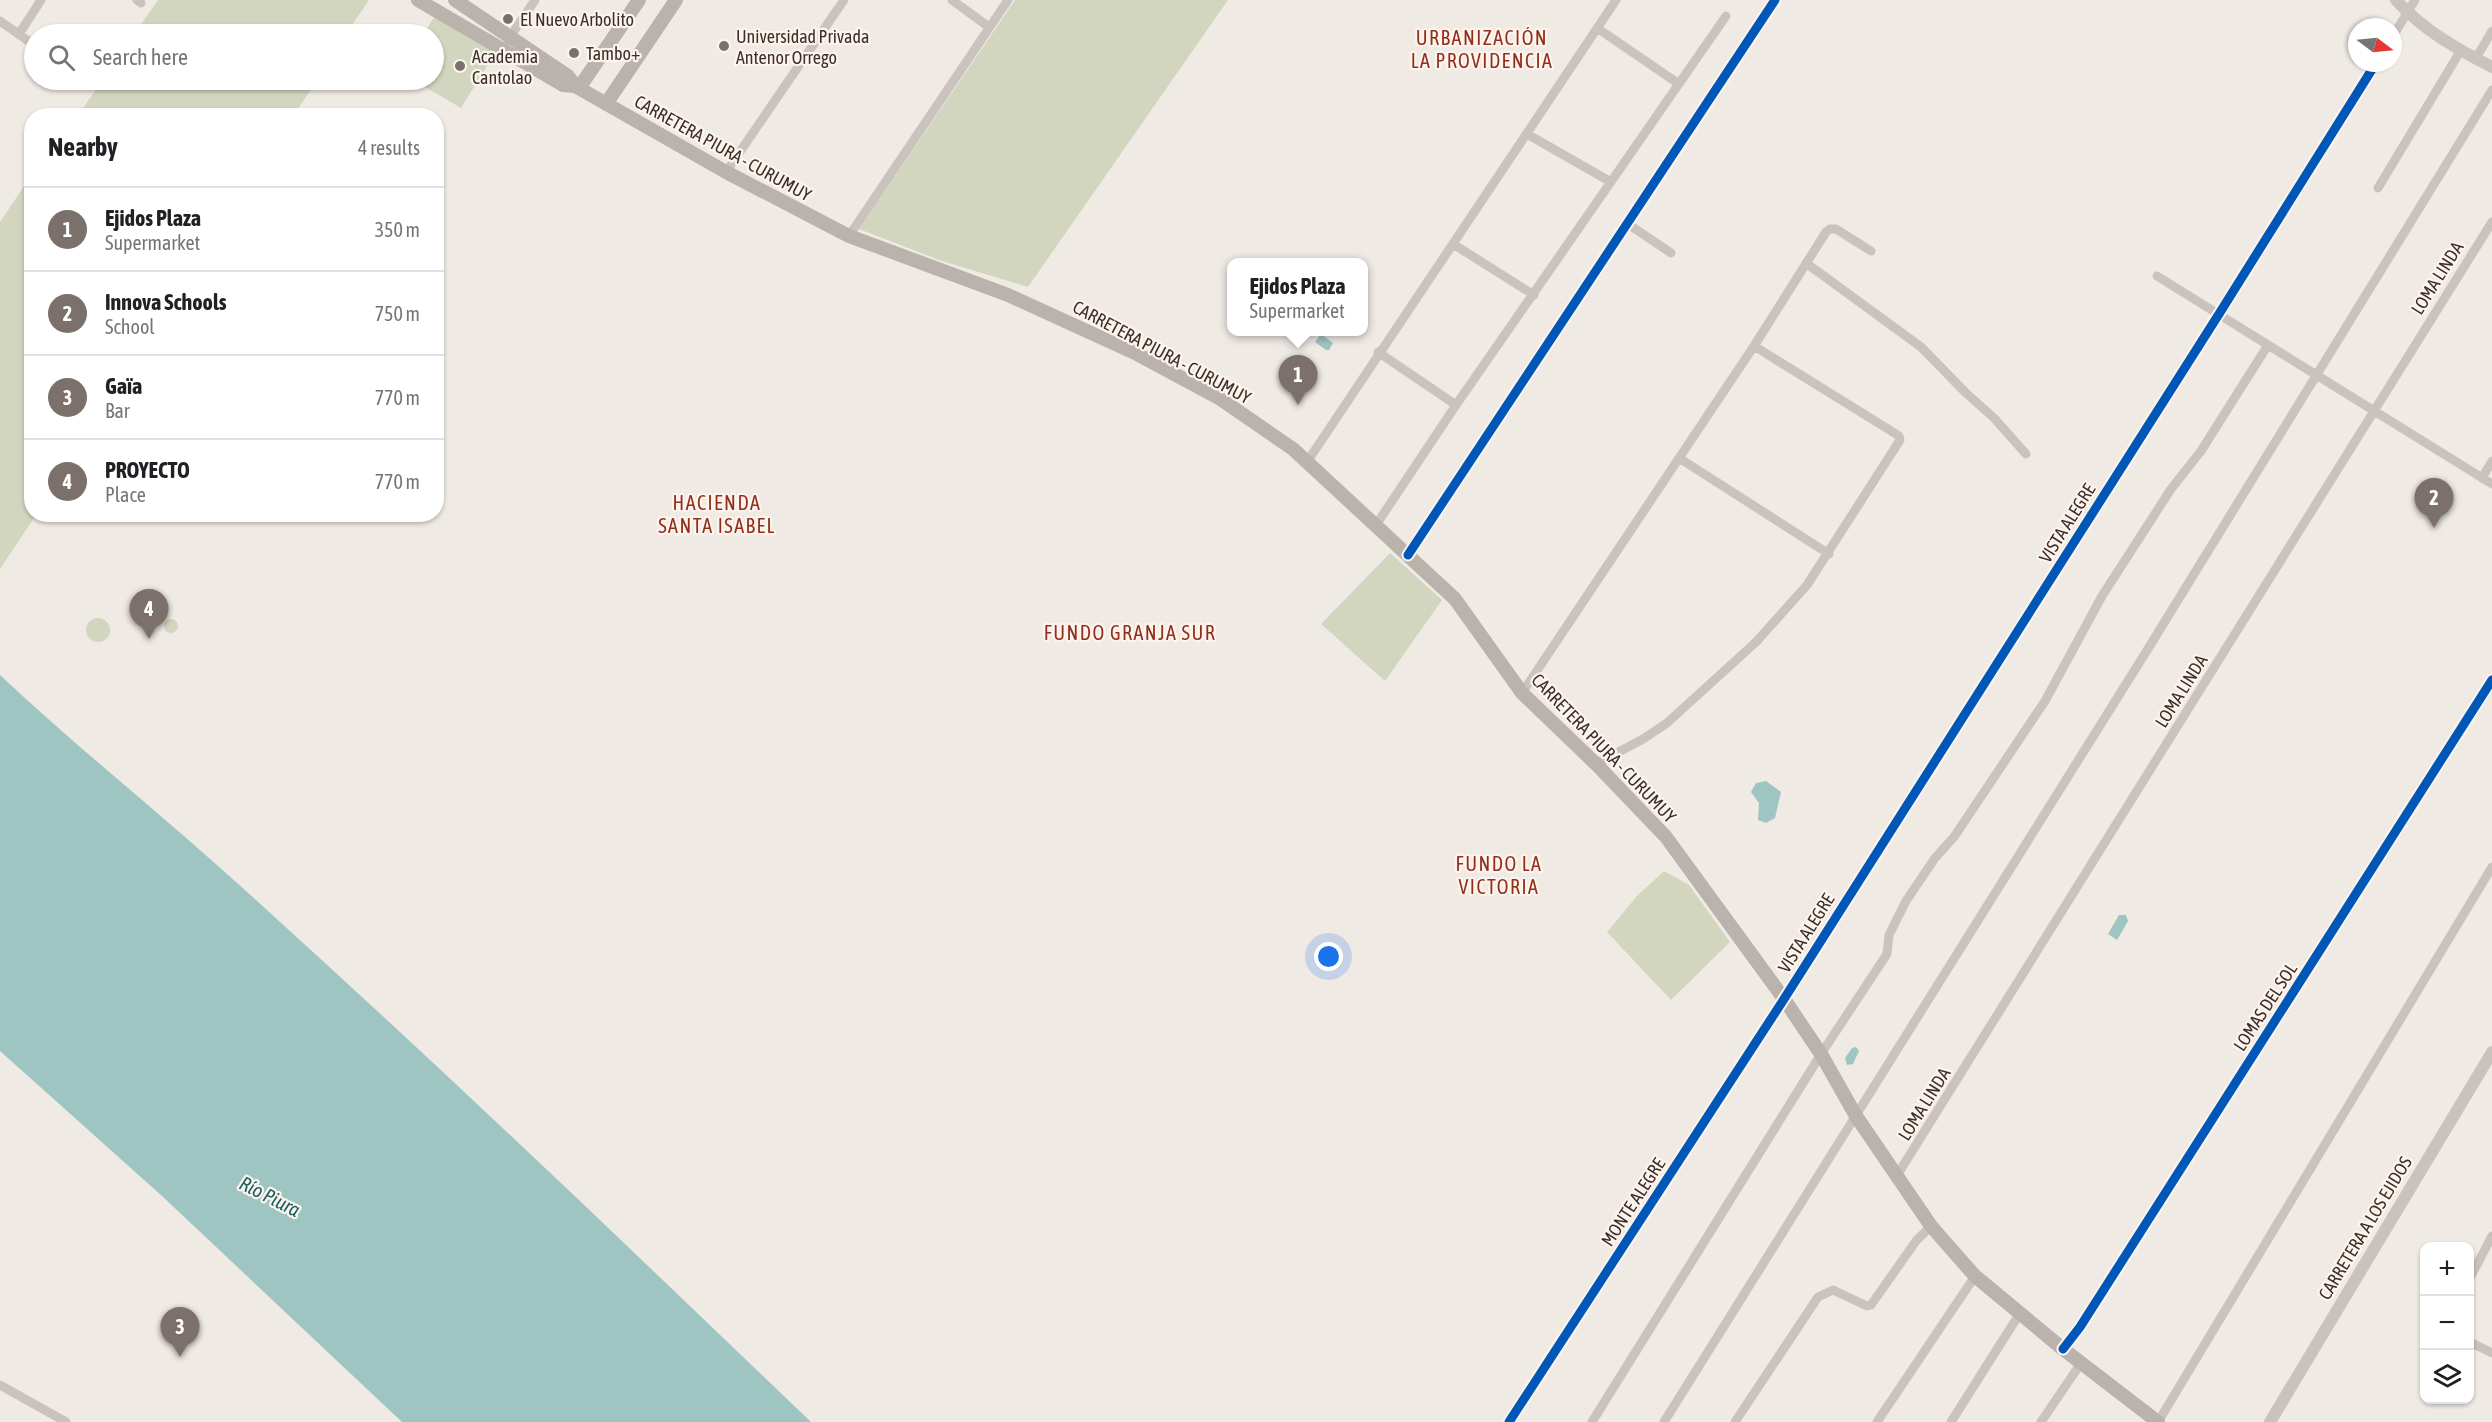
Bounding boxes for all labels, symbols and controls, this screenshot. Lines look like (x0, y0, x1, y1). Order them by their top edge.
place label: El Nuevo Arbolito (520, 9, 634, 30)
marker: El Nuevo Arbolito (501, 12, 515, 26)
north arrow (2348, 18, 2402, 72)
search box (24, 24, 444, 90)
place label: Universidad Privada Antenor Orrego (736, 26, 869, 68)
district label: URBANIZACIÓN LA PROVIDENCIA (1411, 26, 1553, 72)
marker: Universidad Privada Antenor Orrego (717, 39, 731, 53)
icon: search (45, 41, 78, 74)
place label: Tambo+ (586, 43, 640, 64)
text: Search here (93, 44, 188, 70)
place label: Academia Cantolao (472, 46, 538, 88)
marker: Tambo+ (567, 46, 581, 60)
marker: Academia Cantolao (453, 59, 467, 73)
street label: CARRETERA PIURA - CURUMUY (631, 91, 815, 205)
text: Nearby (48, 132, 118, 162)
text: 4 results (358, 136, 420, 159)
text: Ejidos Plaza (105, 205, 201, 231)
text: 1 (63, 218, 72, 241)
text: 350 m (375, 218, 420, 241)
text: Supermarket (105, 231, 200, 254)
street label: LOMA LINDA (2406, 238, 2468, 318)
popup (1227, 258, 1368, 336)
text: Ejidos Plaza (1249, 273, 1346, 299)
text: Innova Schools (105, 289, 227, 315)
street label: CARRETERA PIURA - CURUMUY (1069, 296, 1255, 408)
text: Supermarket (1249, 299, 1345, 322)
text: 2 (63, 302, 72, 325)
text: 750 m (375, 302, 420, 325)
text: School (105, 315, 155, 338)
pin: 1 (1278, 356, 1318, 405)
text: Gaïa (105, 373, 142, 399)
text: 3 (63, 386, 72, 409)
text: 770 m (375, 386, 420, 409)
text: Bar (105, 399, 130, 422)
text: PROYECTO (105, 457, 190, 483)
text: 4 (63, 470, 72, 493)
text: 770 m (375, 470, 420, 493)
pin: 2 (2414, 478, 2454, 528)
street label: VISTA ALEGRE (2034, 479, 2100, 566)
text: Place (105, 483, 146, 506)
district label: HACIENDA SANTA ISABEL (658, 491, 776, 537)
pin: 4 (130, 590, 168, 639)
district label: FUNDO GRANJA SUR (1044, 621, 1216, 644)
street label: LOMA LINDA (2150, 651, 2212, 731)
street label: CARRETERA PIURA - CURUMUY (1527, 669, 1681, 827)
district label: FUNDO LA VICTORIA (1456, 852, 1542, 898)
street label: VISTA ALEGRE (1773, 889, 1839, 976)
your location (1314, 942, 1343, 971)
street label: LOMAS DEL SOL (2229, 959, 2301, 1055)
street label: LOMA LINDA (1893, 1064, 1955, 1144)
street label: CARRETERA A LOS EJIDOS (2314, 1152, 2416, 1303)
street label: MONTE ALEGRE (1597, 1154, 1669, 1250)
water label: Río Piura (236, 1171, 304, 1221)
map controls (2420, 1242, 2474, 1404)
button: + (2420, 1242, 2474, 1296)
button: − (2420, 1296, 2474, 1350)
pin: 3 (160, 1308, 200, 1357)
button: layers (2420, 1350, 2474, 1404)

